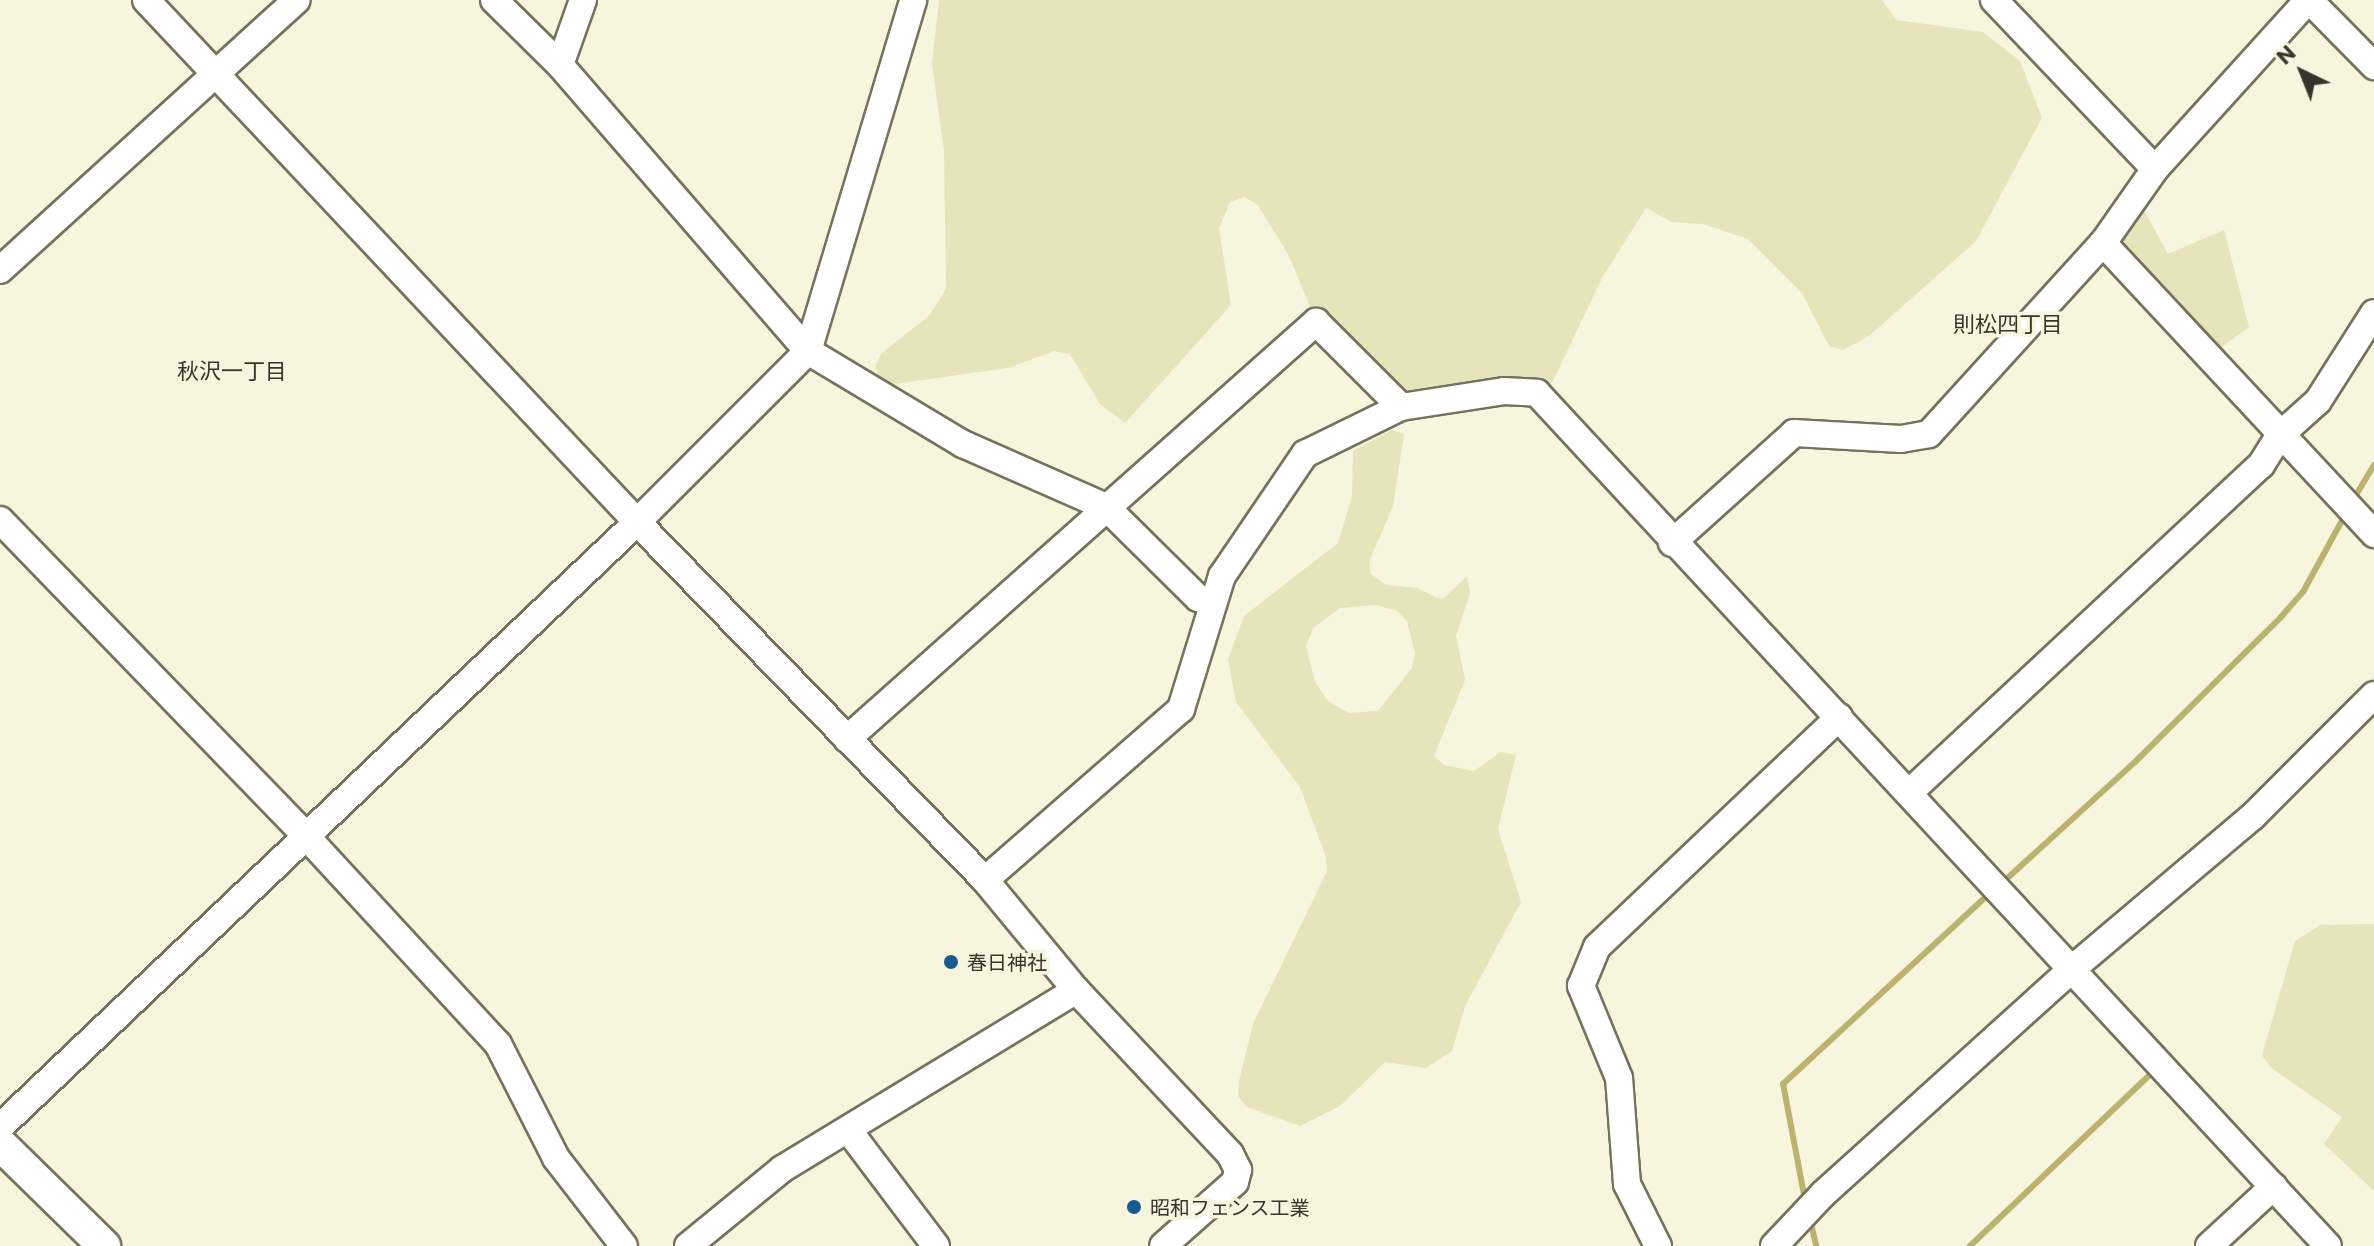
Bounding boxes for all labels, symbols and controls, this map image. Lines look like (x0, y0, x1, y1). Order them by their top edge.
north arrow (2262, 32, 2342, 112)
text: N (2270, 39, 2301, 70)
district label: 則松四丁目 (1953, 311, 2063, 337)
district label: 秋沢一丁目 (177, 358, 287, 384)
place label: 春日神社 (967, 950, 1047, 974)
marker: 春日神社 (942, 953, 960, 971)
place label: 昭和フェンス工業 (1150, 1195, 1310, 1219)
marker: 昭和フェンス工業 (1125, 1198, 1143, 1216)

